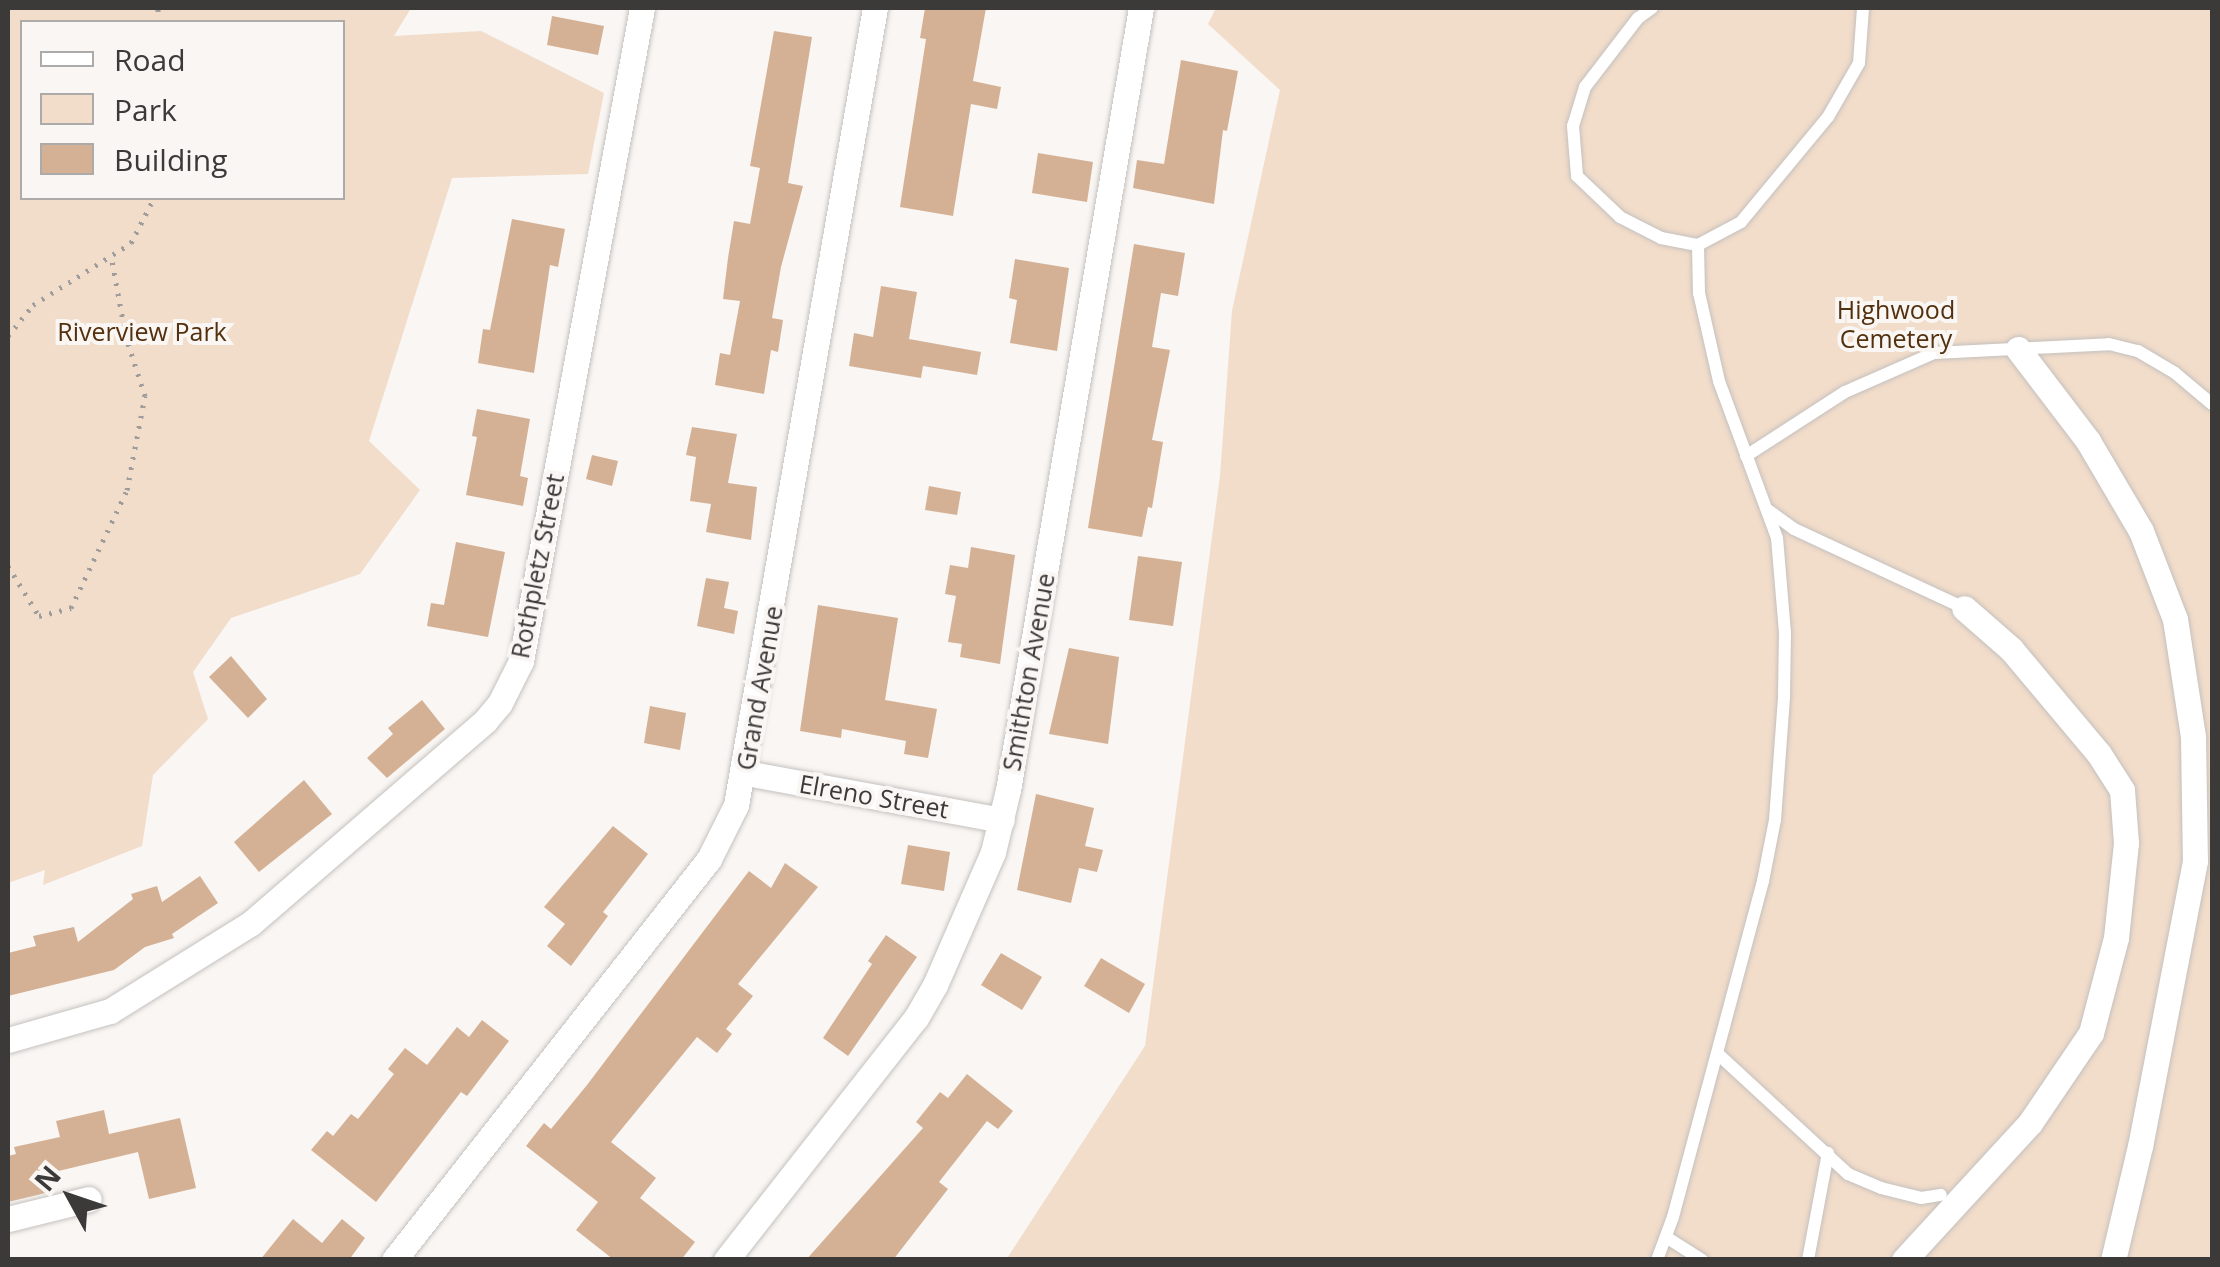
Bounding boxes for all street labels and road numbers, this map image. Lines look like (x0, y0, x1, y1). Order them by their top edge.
street label: Rothpletz Street (504, 471, 570, 661)
street label: Smithton Avenue (996, 571, 1060, 773)
street label: Grand Avenue (730, 603, 788, 773)
street label: Elreno Street (797, 768, 951, 824)

